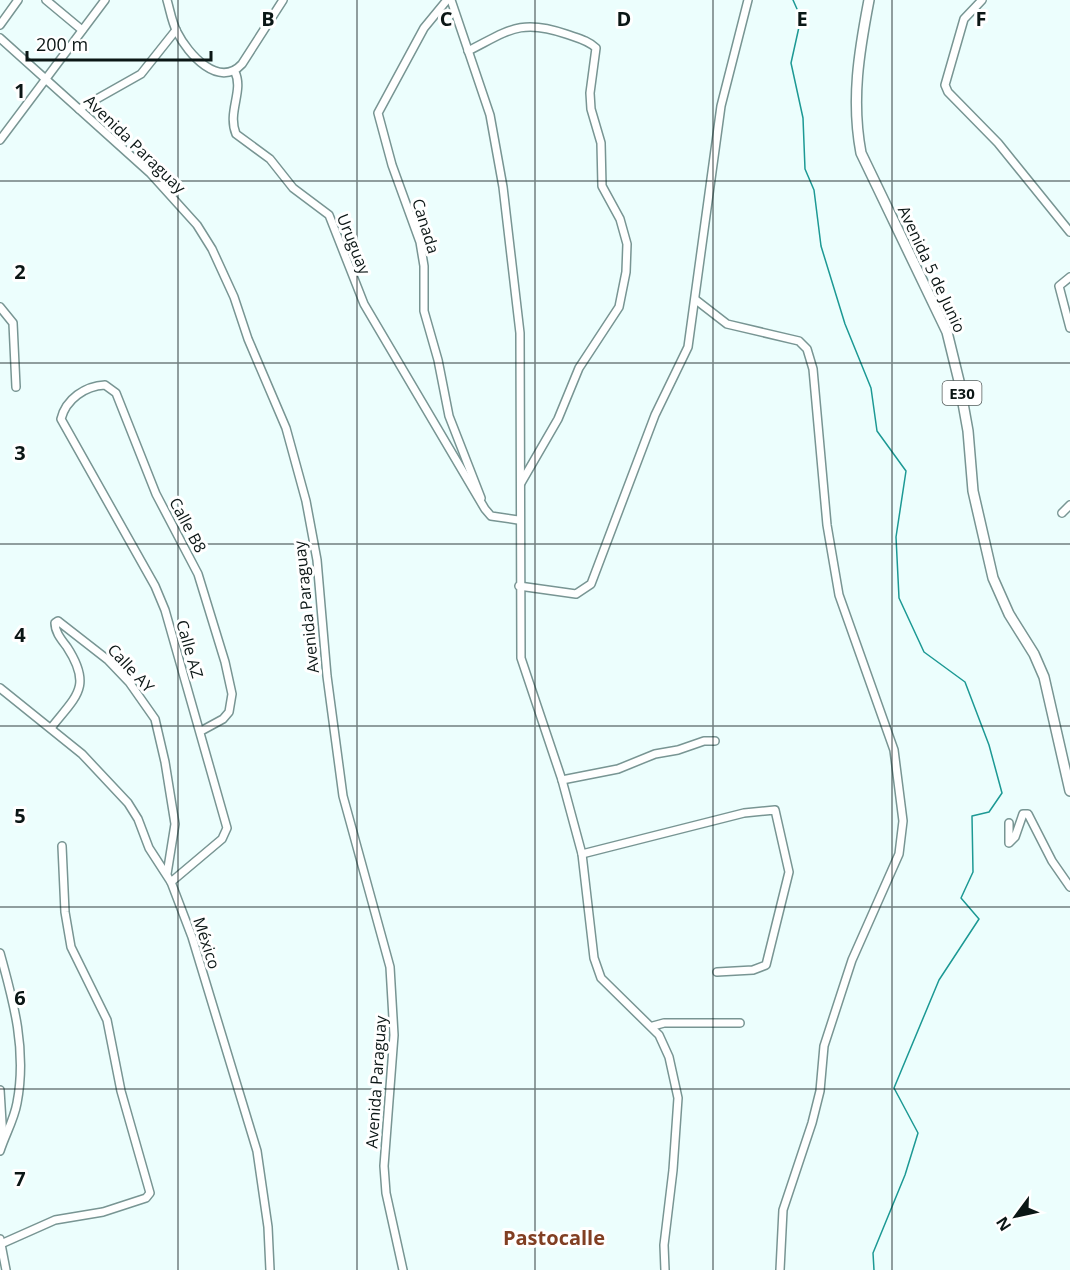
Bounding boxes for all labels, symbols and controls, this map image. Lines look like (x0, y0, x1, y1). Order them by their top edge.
text: B (261, 5, 275, 32)
text: C (440, 5, 453, 32)
text: D (617, 5, 631, 32)
text: E (796, 5, 808, 32)
text: F (976, 5, 986, 32)
scale bar (27, 24, 212, 62)
text: 200 m (36, 32, 88, 56)
text: 1 (14, 77, 26, 104)
street label: Avenida Paraguay (79, 90, 191, 199)
street label: Canada (407, 196, 445, 256)
street label: Avenida 5 de Junio (893, 202, 971, 336)
street label: Uruguay (332, 210, 376, 278)
text: 2 (14, 258, 26, 285)
road number: E30 (942, 381, 982, 405)
text: 3 (14, 439, 26, 466)
street label: Calle B8 (164, 493, 212, 557)
street label: Avenida Paraguay (288, 539, 324, 674)
street label: Calle AZ (171, 617, 209, 681)
text: 4 (14, 621, 26, 648)
street label: Calle AY (103, 639, 159, 697)
text: 5 (14, 802, 26, 829)
street label: México (188, 914, 226, 972)
text: 6 (14, 984, 26, 1011)
street label: Avenida Paraguay (360, 1014, 392, 1149)
text: 7 (14, 1165, 26, 1192)
north arrow (986, 1186, 1046, 1246)
text: N (991, 1213, 1016, 1236)
district label: Pastocalle (503, 1224, 605, 1251)

